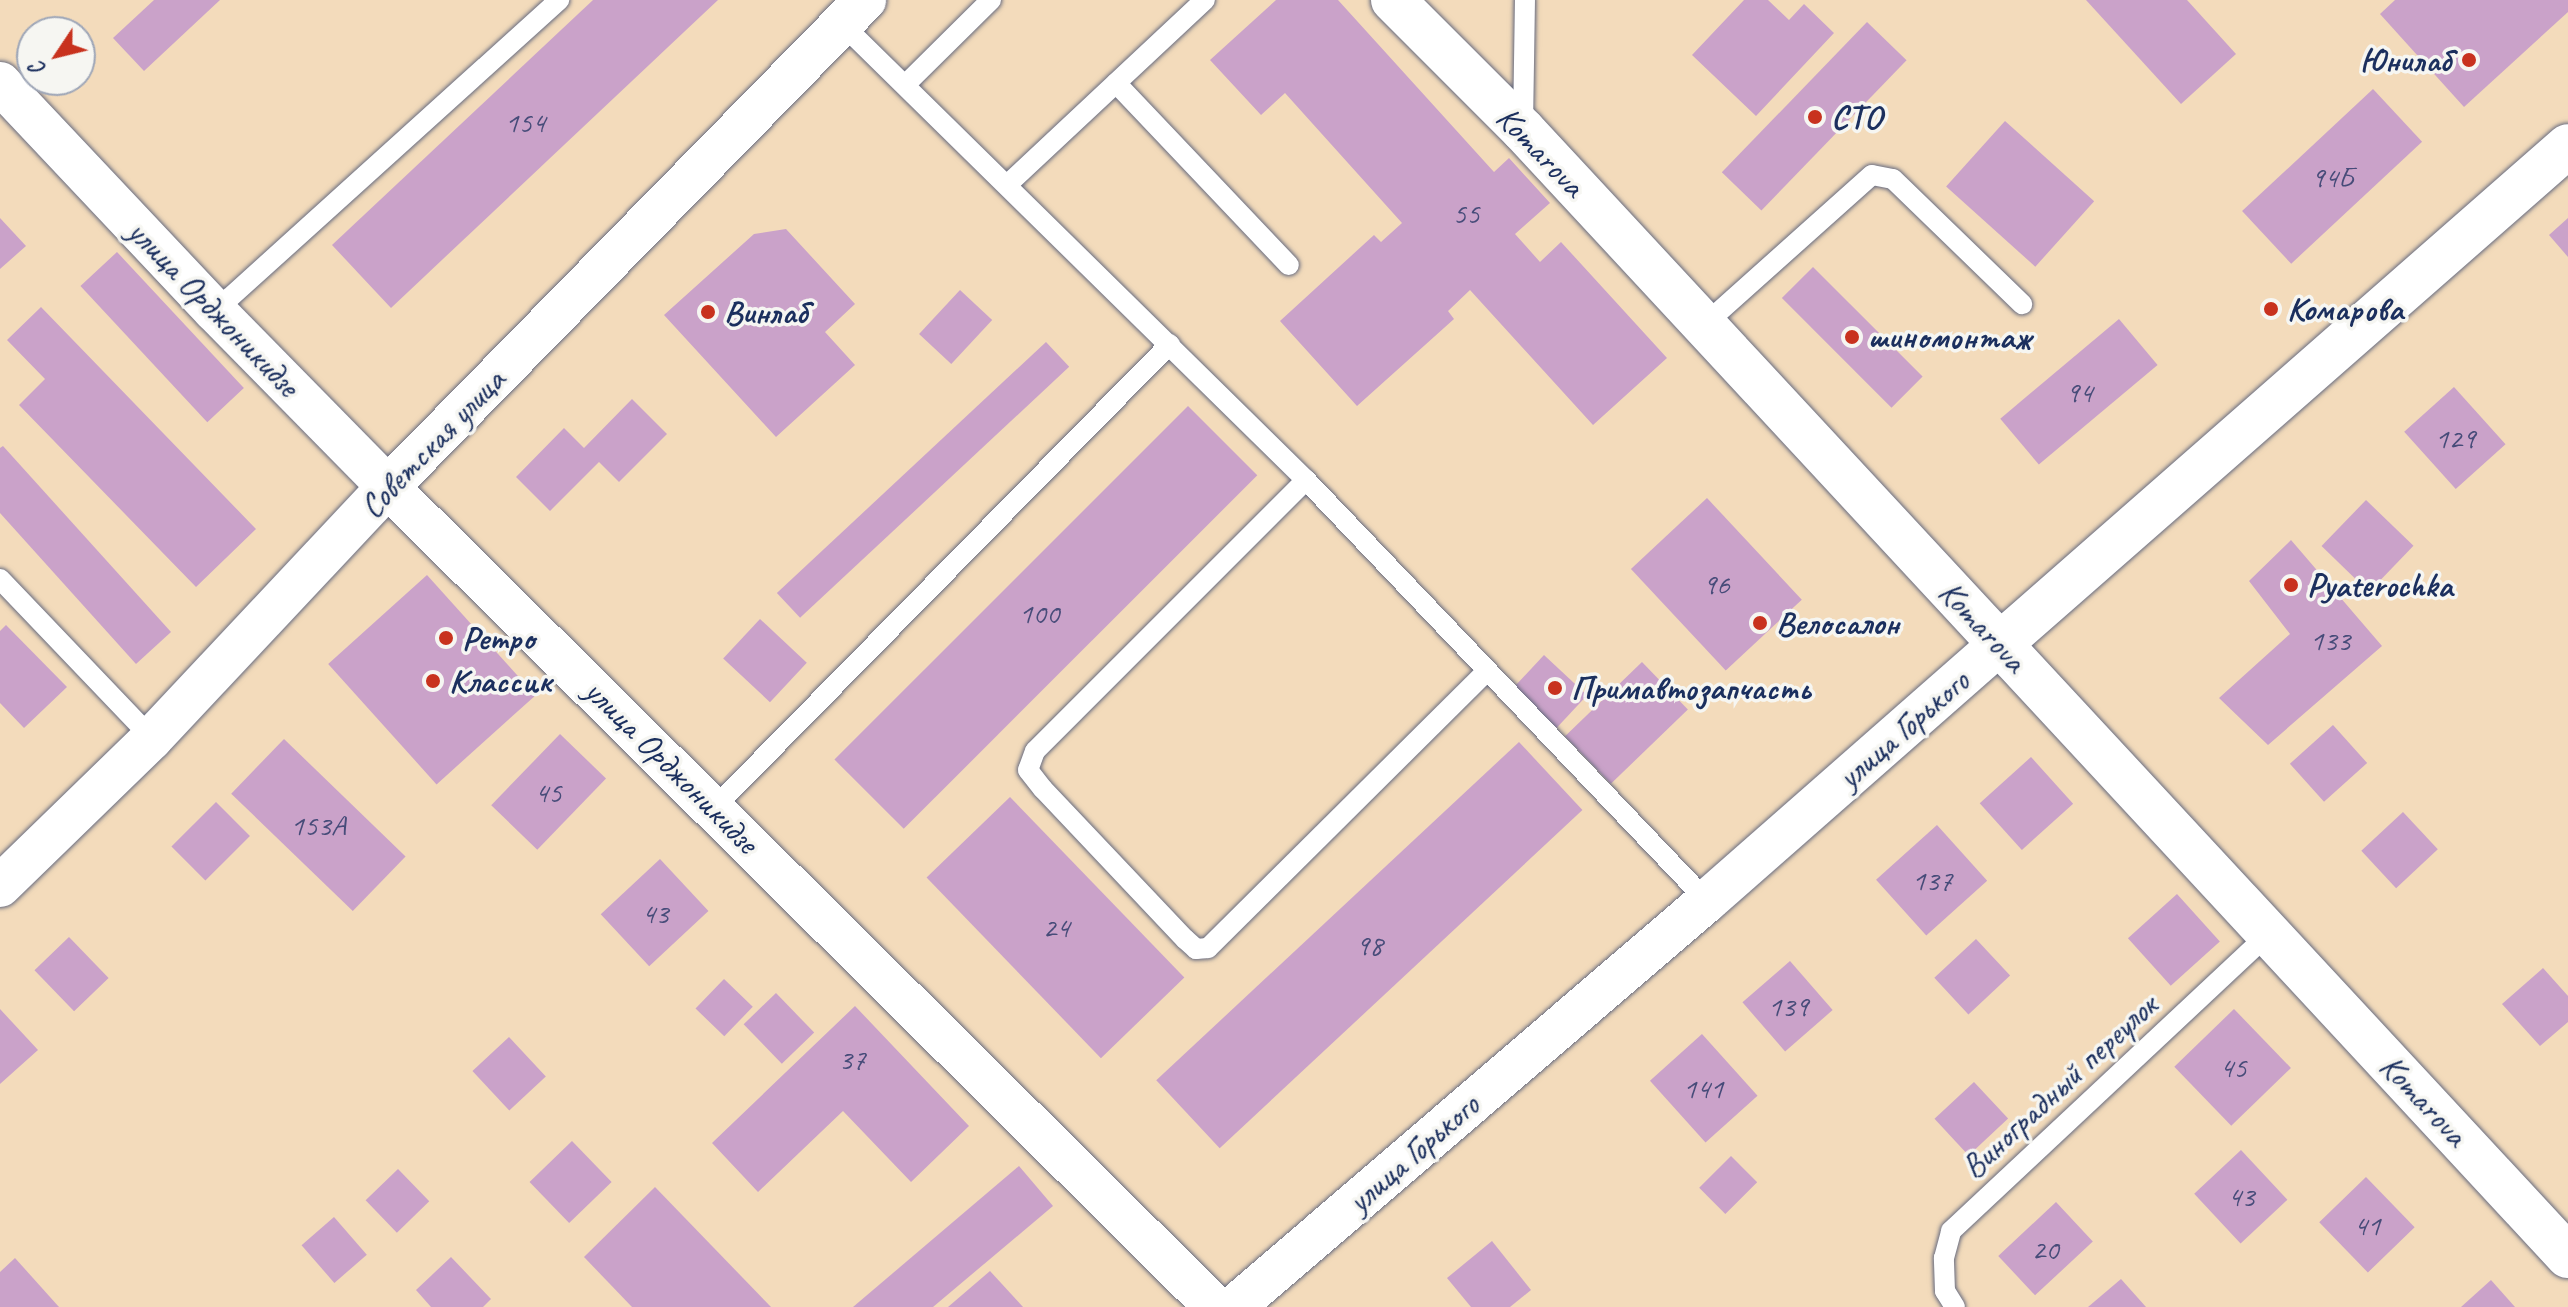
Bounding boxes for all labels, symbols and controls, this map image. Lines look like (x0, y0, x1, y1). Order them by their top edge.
north arrow (16, 16, 96, 96)
place label: Юнилаб (2360, 40, 2451, 80)
marker: Юнилаб (2458, 49, 2480, 71)
text: С (23, 56, 53, 81)
street label: Komarova (1488, 97, 1594, 205)
place label: СТО (1831, 97, 1881, 137)
house number: 154 (505, 104, 545, 140)
marker: СТО (1806, 108, 1824, 126)
house number: 94Б (2311, 159, 2353, 195)
house number: 55 (1453, 195, 1479, 231)
street label: улица Орджоникидзе (121, 212, 307, 404)
place label: Комарова (2287, 289, 2403, 329)
place label: Винлаб (724, 292, 807, 332)
marker: Комарова (2262, 300, 2280, 318)
marker: Винлаб (699, 303, 717, 321)
place label: шиномонтаж (1868, 317, 2031, 357)
marker: шиномонтаж (1843, 328, 1861, 346)
street label: Советская улица (350, 359, 514, 527)
house number: 94 (2066, 374, 2092, 410)
house number: 129 (2435, 420, 2475, 456)
place label: Pyaterochka (2307, 565, 2452, 605)
house number: 96 (1703, 566, 1729, 602)
street label: Komarova (1930, 572, 2036, 680)
marker: Pyaterochka (2282, 576, 2300, 594)
house number: 100 (1019, 595, 1059, 631)
place label: Велосалон (1776, 603, 1899, 643)
marker: Велосалон (1751, 614, 1769, 632)
place label: Ретро (462, 618, 535, 658)
house number: 133 (2310, 622, 2350, 658)
marker: Ретро (437, 629, 455, 647)
place label: Классик (449, 661, 551, 701)
street label: улица Горького (1829, 661, 1977, 797)
place label: Примавтозапчасть (1571, 668, 1810, 708)
street label: улица Орджоникидзе (577, 671, 767, 861)
marker: Классик (424, 672, 442, 690)
marker: Примавтозапчасть (1546, 679, 1564, 697)
house number: 45 (535, 774, 561, 810)
house number: 153А (290, 807, 346, 843)
house number: 137 (1912, 862, 1952, 898)
house number: 43 (642, 895, 668, 931)
house number: 24 (1043, 909, 1069, 945)
house number: 98 (1356, 927, 1382, 963)
street label: Виноградный переулок (1953, 985, 2165, 1187)
house number: 139 (1768, 988, 1808, 1024)
house number: 37 (839, 1041, 865, 1077)
street label: Komarova (2371, 1046, 2477, 1154)
house number: 45 (2220, 1049, 2246, 1085)
house number: 141 (1683, 1070, 1723, 1106)
street label: улица Горького (1339, 1085, 1487, 1221)
house number: 43 (2228, 1178, 2254, 1214)
house number: 41 (2354, 1207, 2380, 1243)
house number: 20 (2032, 1231, 2058, 1267)

